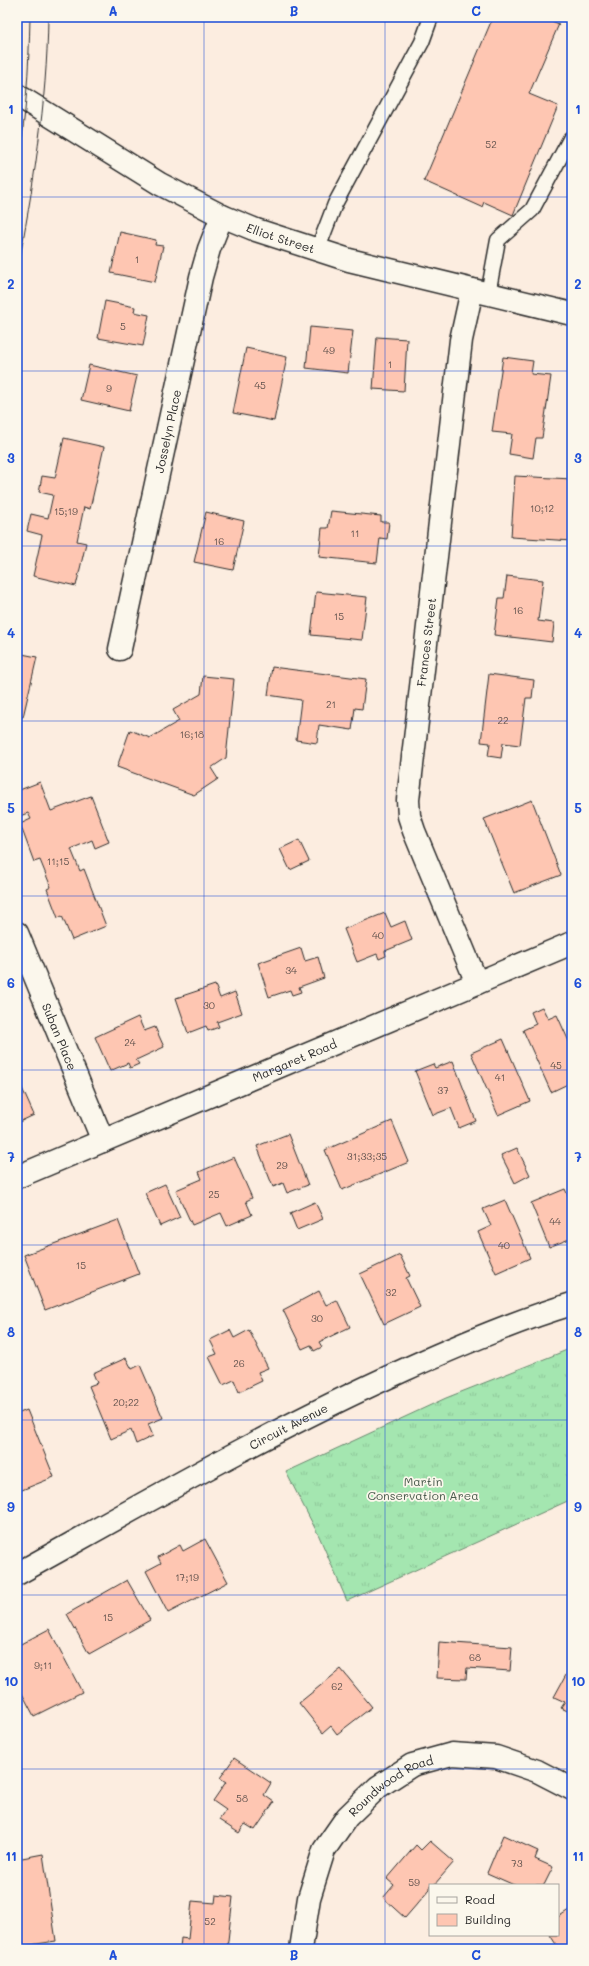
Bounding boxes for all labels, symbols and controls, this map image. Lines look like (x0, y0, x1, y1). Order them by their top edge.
text: A (108, 2, 118, 19)
text: B (290, 2, 299, 19)
text: C (471, 2, 481, 19)
text: 1 (8, 100, 14, 117)
text: 1 (575, 100, 581, 117)
house number: 52 (485, 137, 497, 151)
street label: Elliot Street (244, 219, 317, 257)
house number: 1 (135, 252, 139, 266)
text: 2 (7, 275, 15, 292)
text: 2 (574, 275, 582, 292)
house number: 5 (120, 319, 126, 333)
house number: 49 (323, 343, 335, 357)
house number: 1 (388, 357, 392, 371)
house number: 45 (254, 378, 266, 392)
house number: 9 (106, 381, 112, 395)
street label: Josselyn Place (151, 388, 184, 474)
text: 3 (7, 449, 15, 466)
text: 3 (574, 449, 582, 466)
house number: 10;12 (530, 501, 554, 515)
house number: 15;19 (54, 504, 78, 518)
house number: 11 (351, 526, 359, 540)
house number: 16 (214, 534, 224, 548)
street label: Frances Street (413, 597, 439, 687)
house number: 16 (513, 603, 523, 617)
house number: 15 (334, 609, 344, 623)
text: 4 (7, 624, 15, 641)
text: 4 (574, 624, 582, 641)
house number: 21 (326, 697, 336, 711)
house number: 22 (497, 713, 509, 727)
house number: 16;18 (180, 727, 204, 741)
text: 5 (7, 799, 15, 816)
text: 5 (574, 799, 582, 816)
house number: 11;15 (47, 854, 69, 868)
house number: 40 (372, 928, 384, 942)
house number: 34 (285, 963, 297, 977)
text: 6 (7, 974, 15, 991)
text: 6 (574, 974, 582, 991)
house number: 30 (203, 998, 215, 1012)
street label: Suban Place (39, 1000, 81, 1073)
house number: 24 (124, 1035, 136, 1049)
street label: Margaret Road (250, 1035, 339, 1085)
house number: 45 (550, 1058, 562, 1072)
house number: 41 (495, 1070, 505, 1084)
house number: 37 (437, 1083, 449, 1097)
text: 7 (7, 1148, 15, 1165)
text: 7 (574, 1148, 582, 1165)
house number: 31;33;35 (347, 1149, 387, 1163)
house number: 29 (276, 1158, 288, 1172)
house number: 25 (208, 1187, 220, 1201)
house number: 44 (549, 1214, 561, 1228)
house number: 40 (498, 1238, 510, 1252)
house number: 15 (76, 1258, 86, 1272)
house number: 32 (385, 1285, 397, 1299)
house number: 30 (311, 1311, 323, 1325)
text: 8 (7, 1323, 15, 1340)
text: 8 (574, 1323, 582, 1340)
house number: 26 (233, 1356, 245, 1370)
house number: 20;22 (113, 1395, 139, 1409)
street label: Circuit Avenue (246, 1399, 330, 1453)
park label: Martin Conservation Area (367, 1473, 479, 1503)
text: 9 (7, 1498, 15, 1515)
text: 9 (574, 1498, 582, 1515)
house number: 17;19 (175, 1570, 199, 1584)
house number: 15 (103, 1610, 113, 1624)
house number: 68 (469, 1650, 481, 1664)
house number: 9;11 (34, 1658, 52, 1672)
text: 10 (4, 1672, 18, 1689)
text: 10 (571, 1672, 585, 1689)
house number: 62 (331, 1679, 343, 1693)
street label: Roundwood Road (345, 1751, 435, 1820)
house number: 58 (236, 1791, 248, 1805)
text: 11 (5, 1847, 17, 1864)
text: 11 (572, 1847, 584, 1864)
house number: 73 (511, 1856, 523, 1870)
house number: 59 (408, 1875, 420, 1889)
legend (429, 1884, 559, 1936)
text: Road (465, 1891, 495, 1907)
text: Building (465, 1911, 511, 1927)
house number: 52 (204, 1914, 216, 1928)
text: A (108, 1946, 118, 1963)
text: B (290, 1946, 299, 1963)
text: C (471, 1946, 481, 1963)

